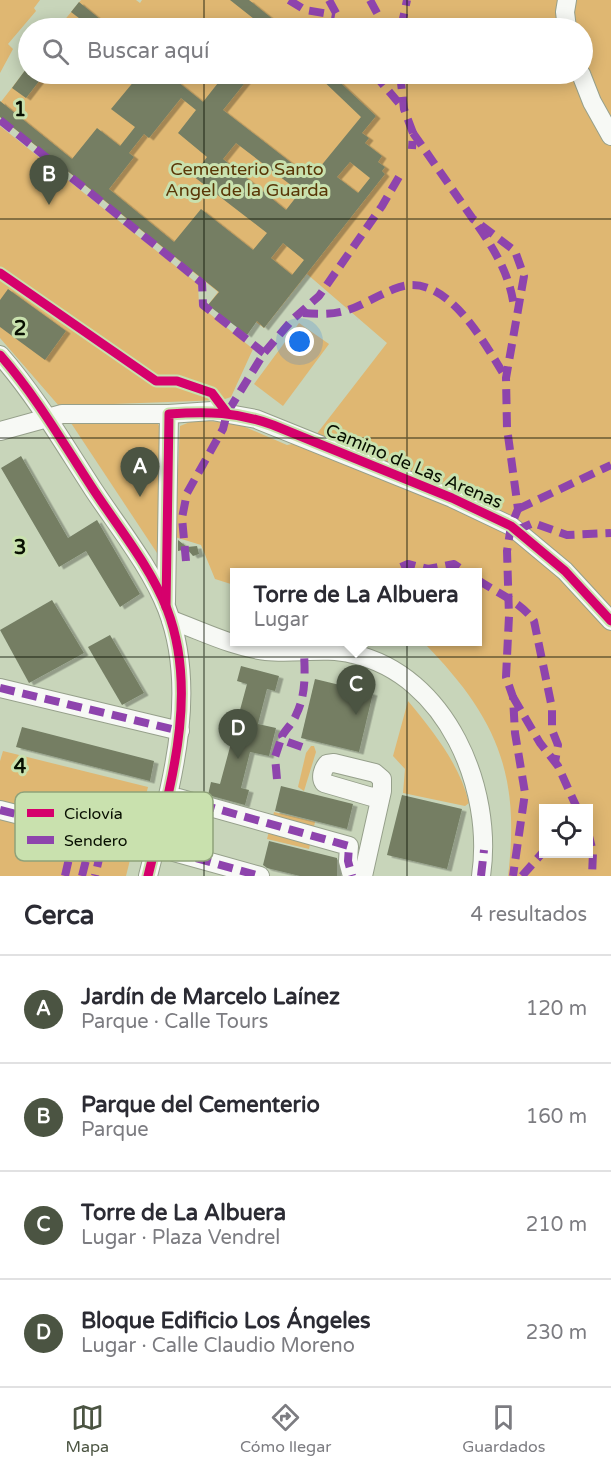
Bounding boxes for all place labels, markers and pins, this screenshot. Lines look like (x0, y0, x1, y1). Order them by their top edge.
pin: B (29, 156, 68, 205)
pin: A (120, 448, 160, 497)
pin: C (336, 666, 376, 715)
pin: D (218, 710, 258, 759)

